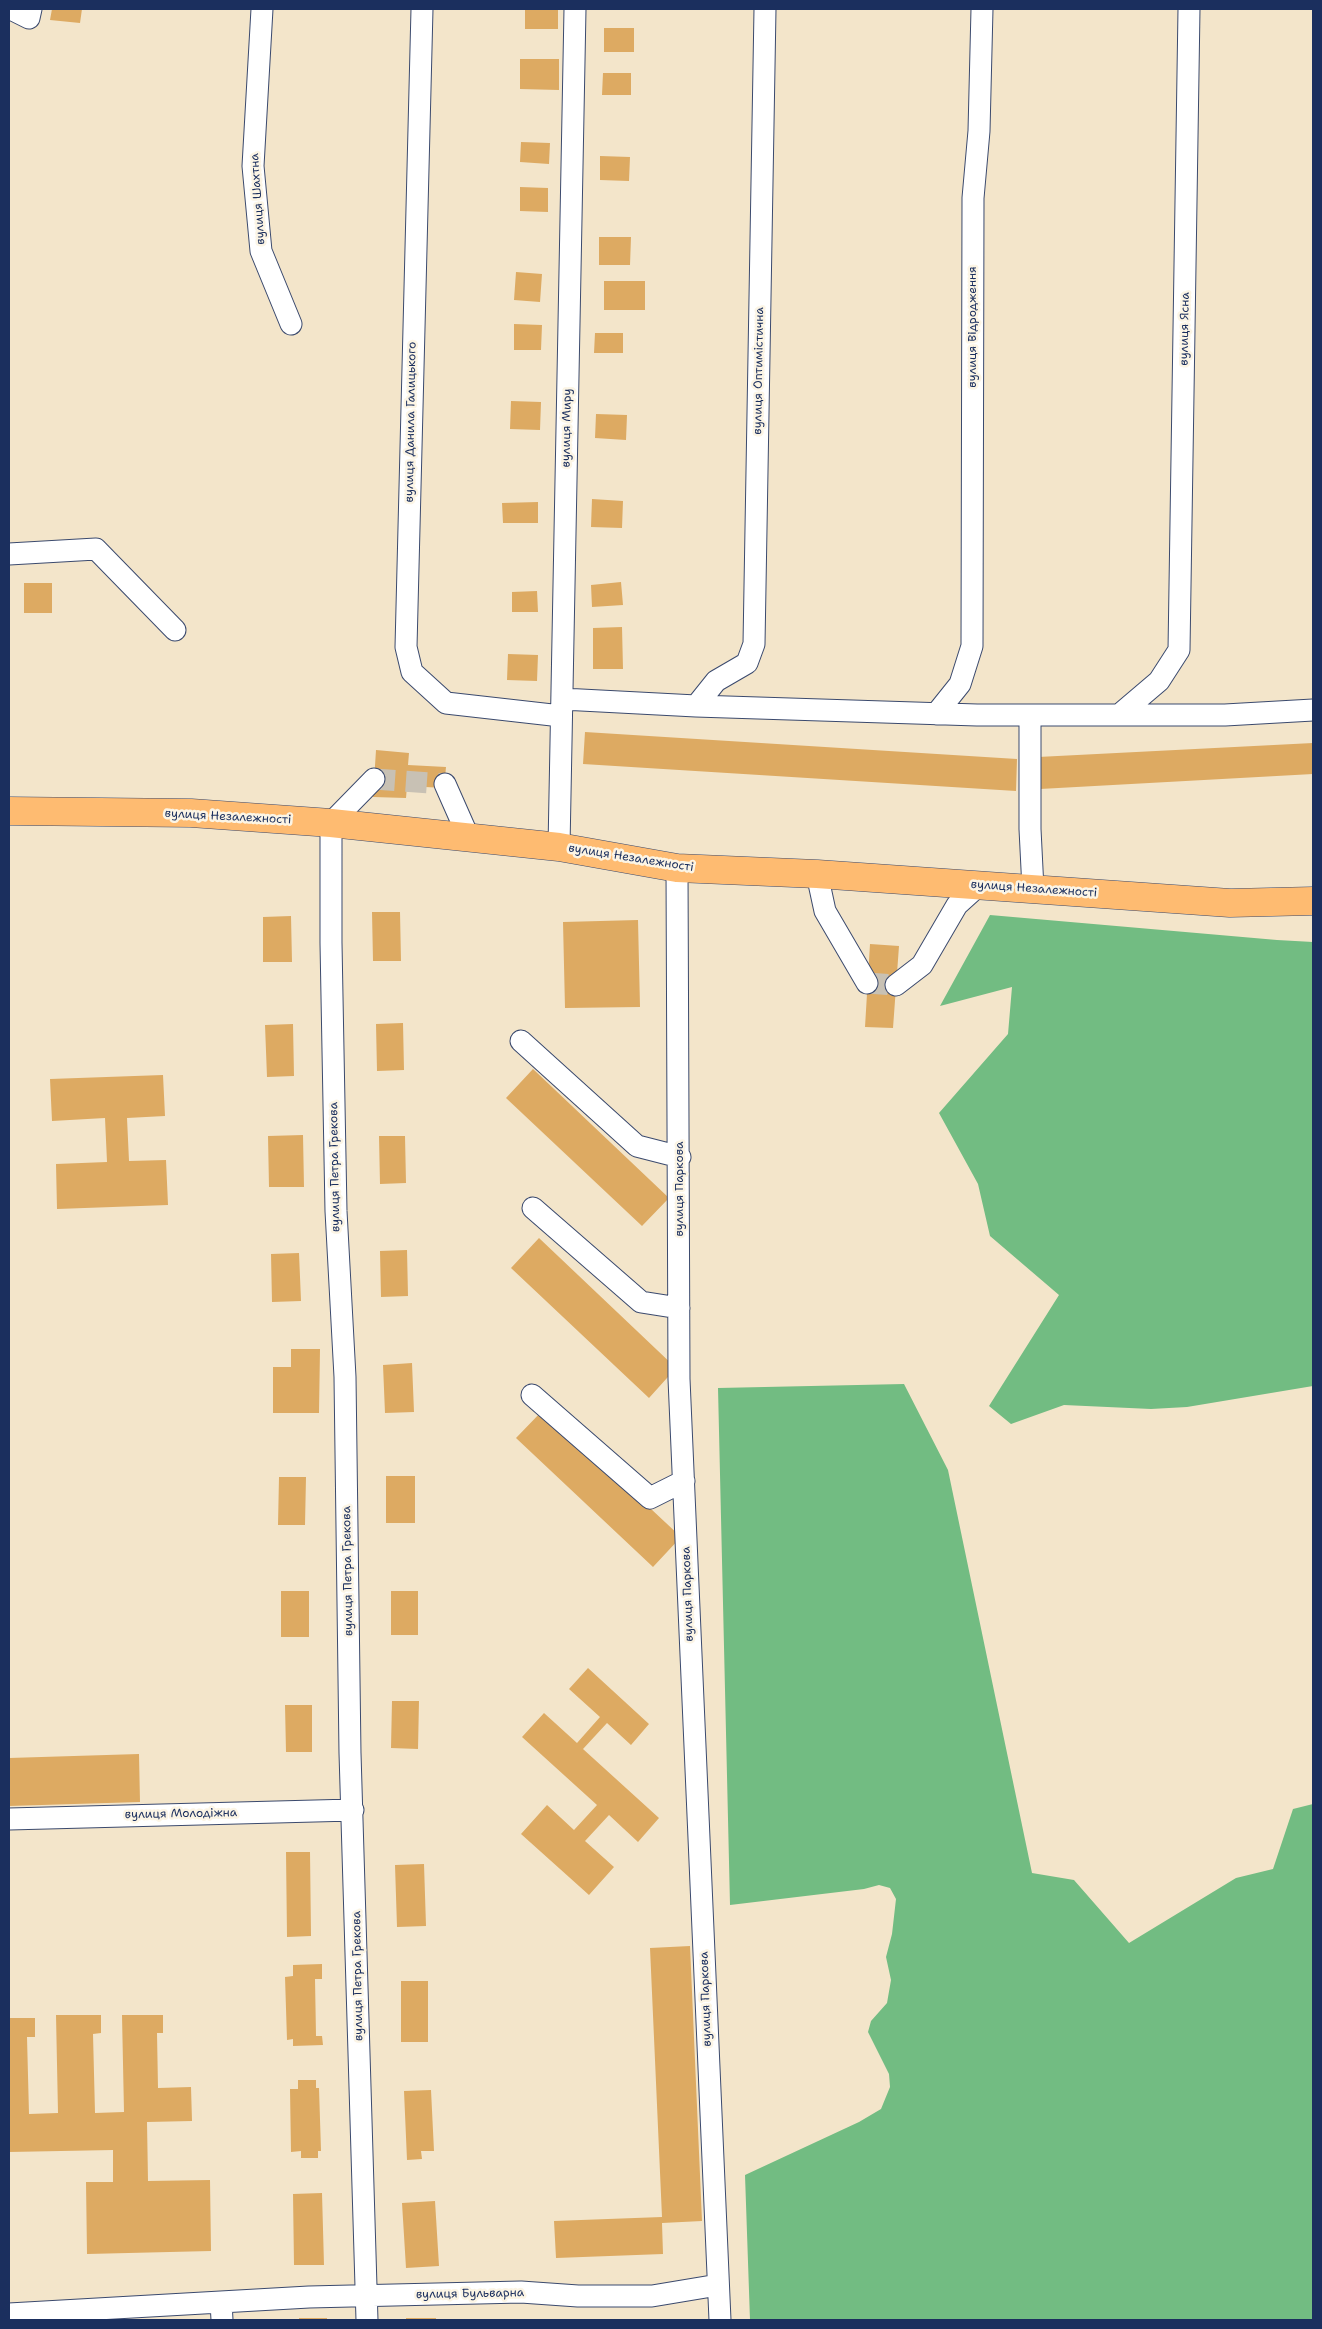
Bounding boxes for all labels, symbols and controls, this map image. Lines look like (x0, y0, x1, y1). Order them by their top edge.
street label: вулиця Шахтна (248, 153, 268, 245)
street label: вулиця Відродження (966, 266, 980, 388)
street label: вулиця Ясна (1177, 292, 1193, 366)
street label: вулиця Оптимістична (751, 307, 767, 435)
street label: вулиця Данила Галицького (402, 342, 420, 502)
street label: вулиця Миру (559, 388, 575, 468)
street label: вулиця Незалежності (164, 806, 292, 828)
street label: вулиця Незалежності (567, 841, 695, 875)
street label: вулиця Незалежності (970, 877, 1098, 901)
street label: вулиця Петра Грекова (327, 1102, 343, 1232)
street label: вулиця Паркова (673, 1141, 687, 1237)
street label: вулиця Петра Грекова (340, 1506, 356, 1636)
street label: вулиця Паркова (679, 1546, 697, 1642)
street label: вулиця Молодіжна (125, 1806, 237, 1822)
street label: вулиця Петра Грекова (350, 1911, 366, 2041)
street label: вулиця Паркова (697, 1951, 715, 2047)
street label: вулиця Бульварна (416, 2286, 524, 2302)

